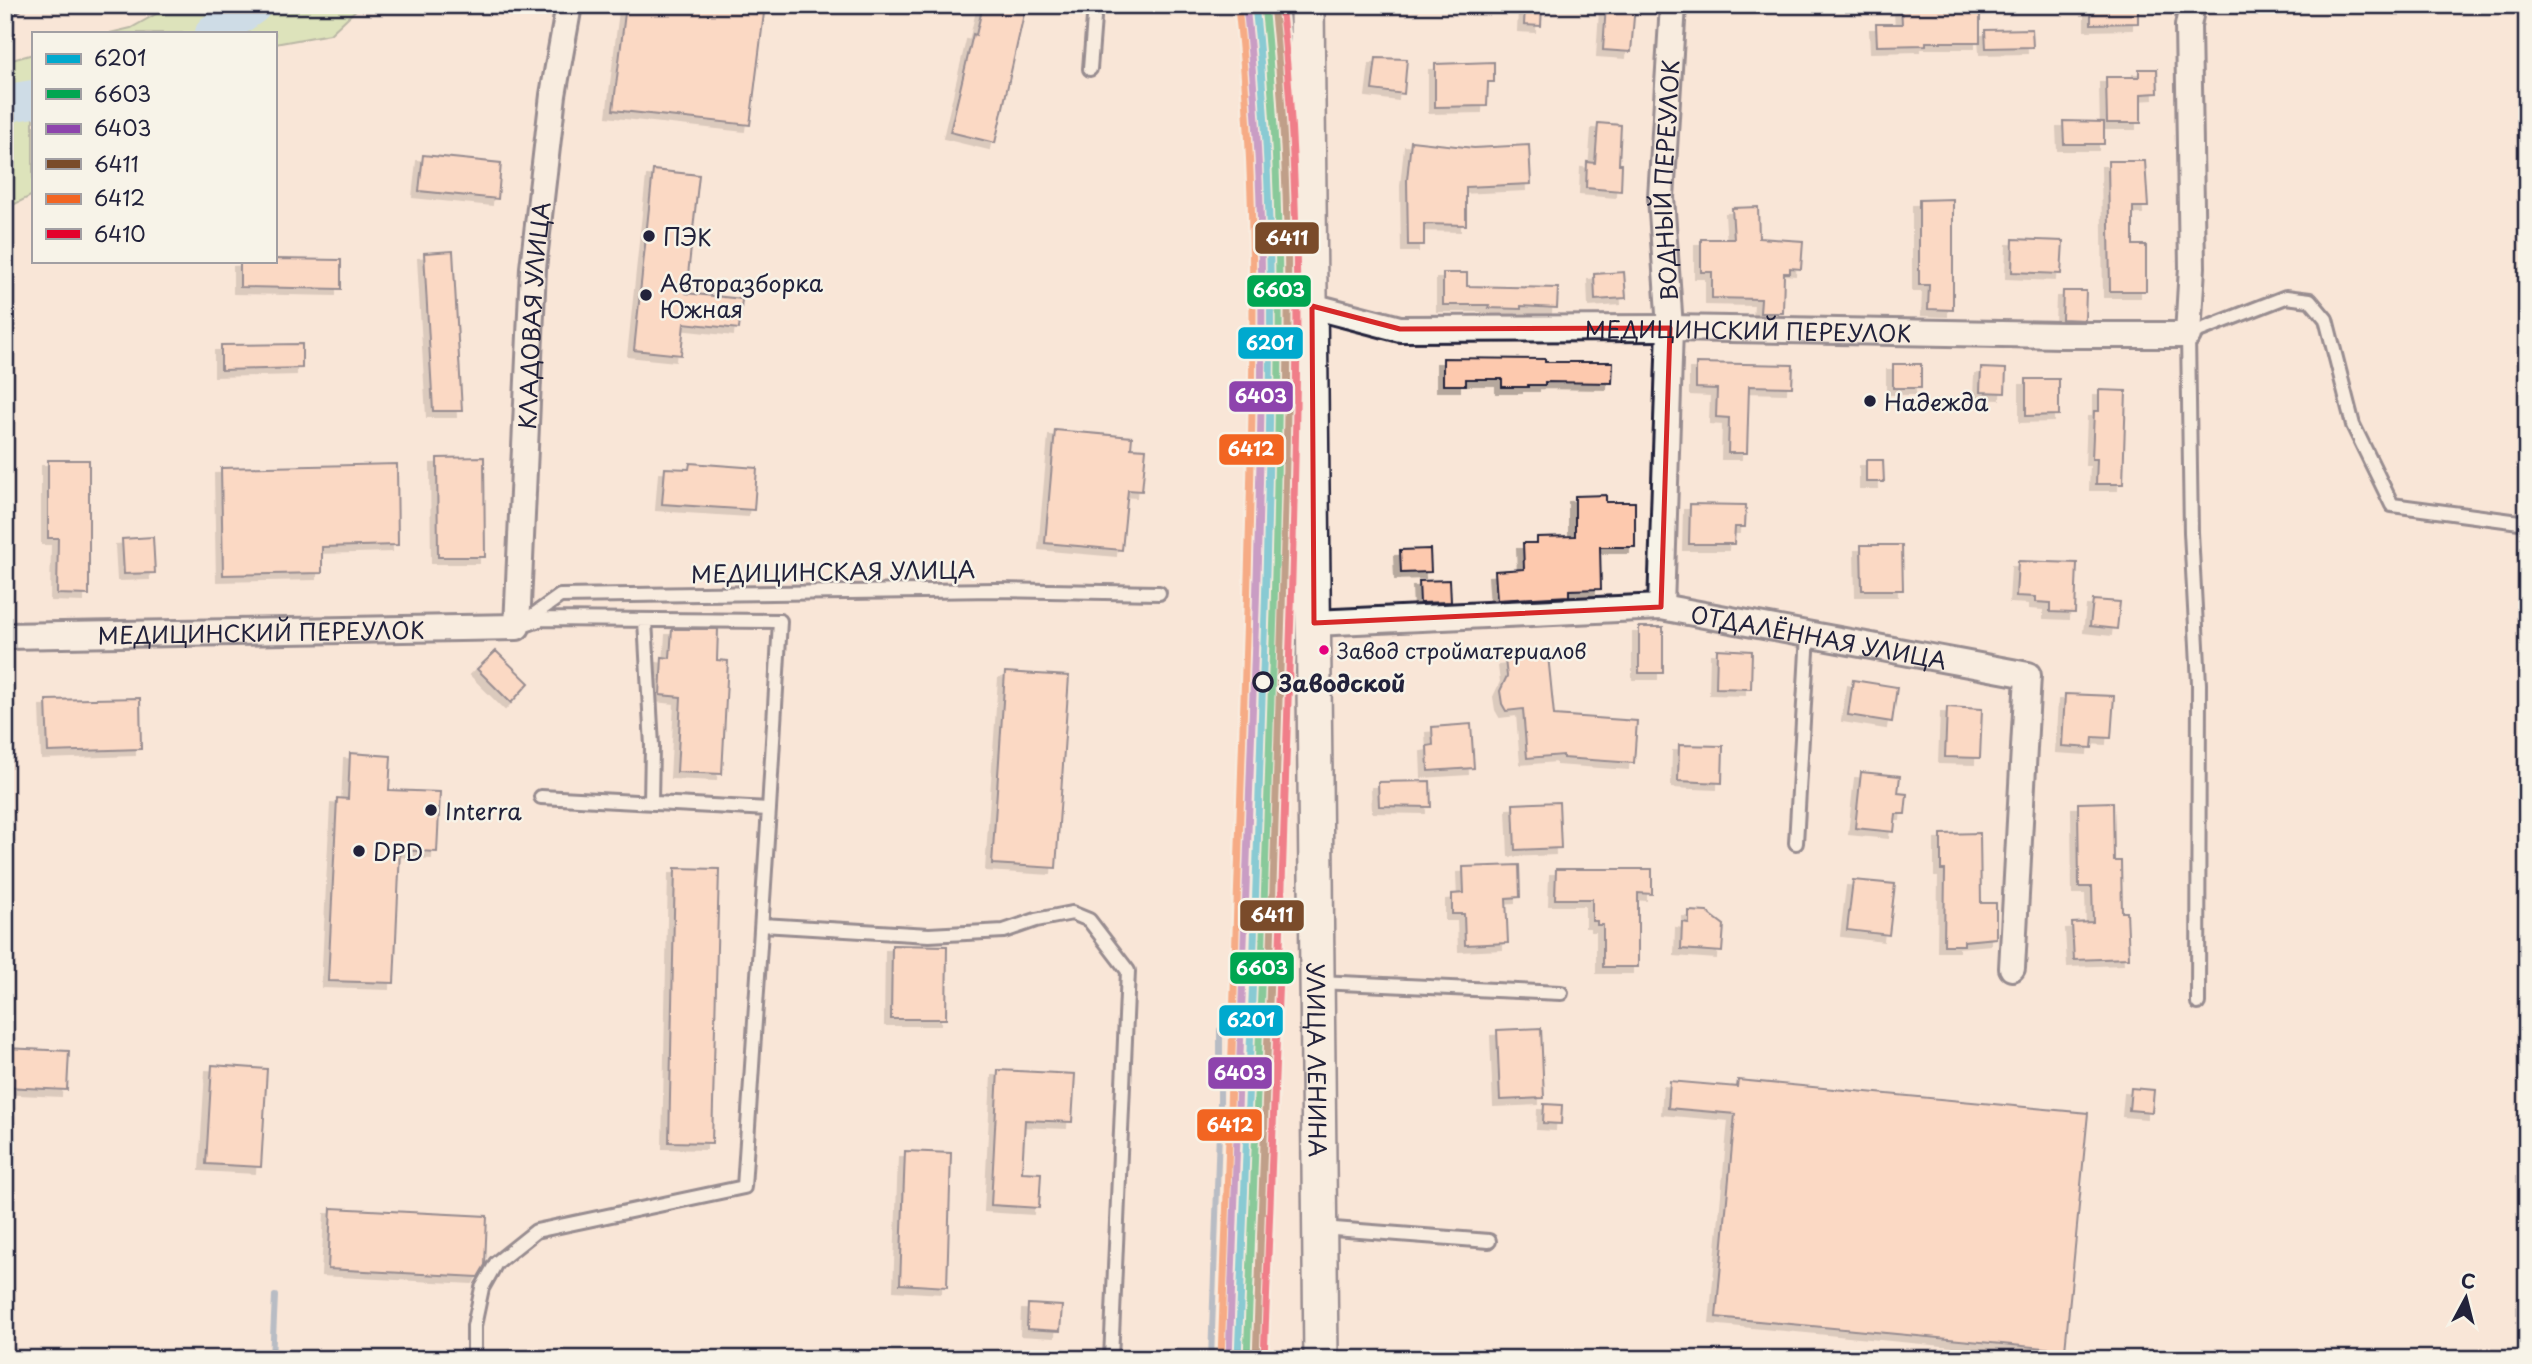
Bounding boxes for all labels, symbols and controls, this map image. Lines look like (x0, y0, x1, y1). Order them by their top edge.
legend (32, 32, 276, 262)
text: 6201 (94, 41, 146, 73)
street label: ВОДНЫЙ ПЕРЕУЛОК (1643, 59, 1687, 302)
text: 6603 (94, 77, 151, 109)
text: 6403 (94, 111, 151, 143)
text: 6411 (94, 147, 139, 179)
text: 6412 (94, 181, 145, 213)
street label: КЛАДОВАЯ УЛИЦА (508, 200, 558, 430)
text: 6410 (94, 217, 146, 249)
place label: ПЭК (663, 219, 712, 254)
line badge: 6411 (1254, 221, 1320, 255)
text: 6411 (1266, 223, 1308, 251)
marker: ПЭК (641, 228, 657, 244)
place label: Авторазборка Южная (660, 265, 824, 326)
line badge: 6603 (1246, 274, 1312, 308)
text: 6603 (1253, 275, 1305, 303)
marker: Авторазборка Южная (638, 287, 654, 303)
street label: МЕДИЦИНСКИЙ ПЕРЕУЛОК (1585, 310, 1912, 350)
line badge: 6201 (1237, 326, 1304, 360)
text: 6201 (1246, 328, 1294, 356)
line badge: 6403 (1228, 380, 1294, 413)
text: 6403 (1235, 381, 1287, 409)
place label: Надежда (1884, 384, 1989, 419)
marker: Надежда (1862, 393, 1878, 409)
line badge: 6412 (1218, 433, 1285, 466)
text: 6412 (1228, 434, 1274, 462)
street label: МЕДИЦИНСКАЯ УЛИЦА (691, 551, 975, 591)
street label: ОТДАЛЁННАЯ УЛИЦА (1688, 595, 1950, 677)
street label: МЕДИЦИНСКИЙ ПЕРЕУЛОК (97, 611, 425, 652)
place label: Завод стройматериалов (1337, 634, 1587, 666)
marker: Завод стройматериалов (1317, 643, 1331, 657)
place label: Заводской (1278, 665, 1406, 700)
marker: Заводской (1253, 672, 1273, 692)
place label: Interra (445, 793, 522, 828)
marker: Interra (423, 802, 439, 818)
place label: DPD (373, 834, 423, 869)
marker: DPD (351, 843, 367, 859)
line badge: 6411 (1239, 899, 1305, 932)
text: 6411 (1251, 900, 1293, 928)
line badge: 6603 (1229, 951, 1295, 985)
text: 6603 (1236, 953, 1288, 981)
street label: УЛИЦА ЛЕНИНА (1299, 963, 1336, 1157)
line badge: 6201 (1218, 1004, 1284, 1037)
text: 6201 (1227, 1005, 1275, 1033)
line badge: 6403 (1207, 1056, 1273, 1090)
text: 6403 (1214, 1058, 1266, 1086)
line badge: 6412 (1196, 1108, 1263, 1142)
text: 6412 (1207, 1110, 1253, 1138)
north arrow (2430, 1262, 2500, 1332)
text: С (2459, 1265, 2477, 1295)

